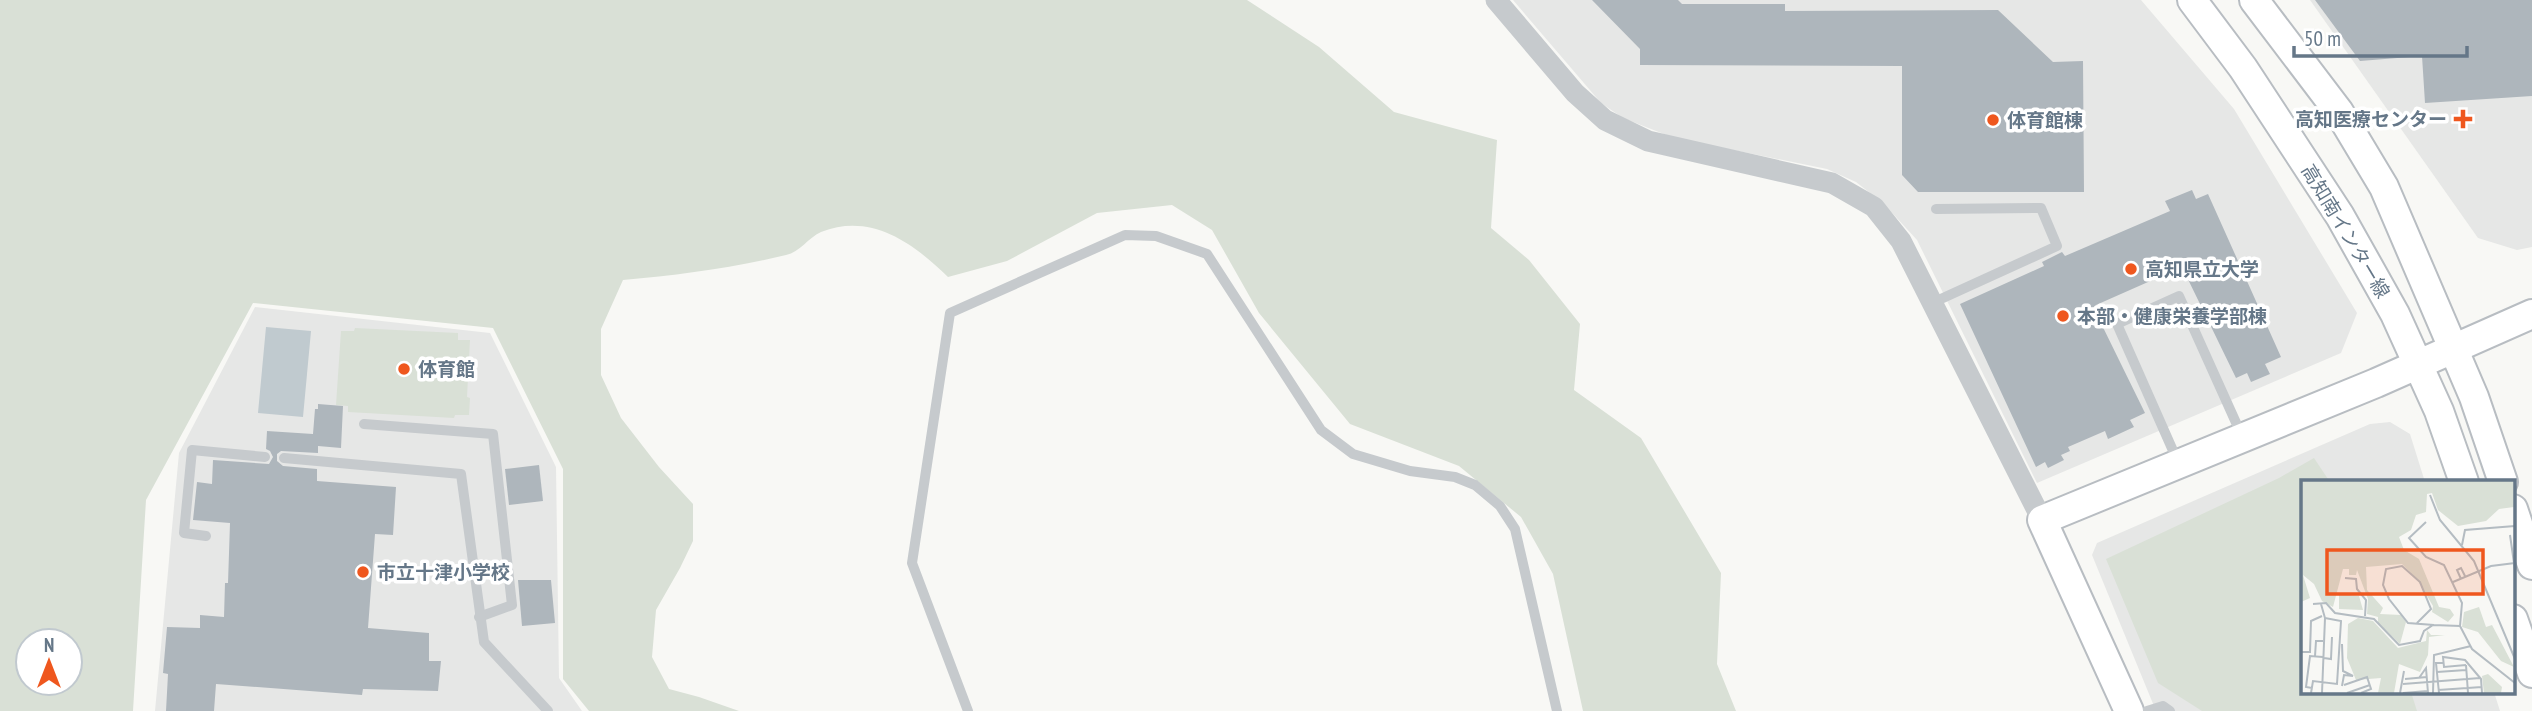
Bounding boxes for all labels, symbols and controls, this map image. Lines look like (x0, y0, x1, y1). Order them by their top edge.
scale bar (2294, 14, 2467, 58)
text: 50 m (2304, 25, 2341, 52)
place label: 高知医療センター (2295, 107, 2447, 131)
place label: 体育館棟 (2007, 108, 2083, 132)
marker: 高知医療センター (2453, 109, 2473, 129)
marker: 体育館棟 (1985, 112, 2001, 128)
street label: 高知南インター線 (2297, 160, 2395, 302)
place label: 高知県立大学 (2145, 257, 2259, 281)
marker: 高知県立大学 (2123, 261, 2139, 277)
place label: 本部・健康栄養学部棟 (2077, 304, 2267, 328)
marker: 本部・健康栄養学部棟 (2055, 308, 2071, 324)
place label: 体育館 (418, 357, 475, 381)
marker: 体育館 (396, 361, 412, 377)
inset map (2301, 480, 2514, 694)
place label: 市立十津小学校 (377, 560, 510, 584)
marker: 市立十津小学校 (355, 564, 371, 580)
north arrow (14, 627, 84, 697)
text: N (44, 633, 54, 657)

